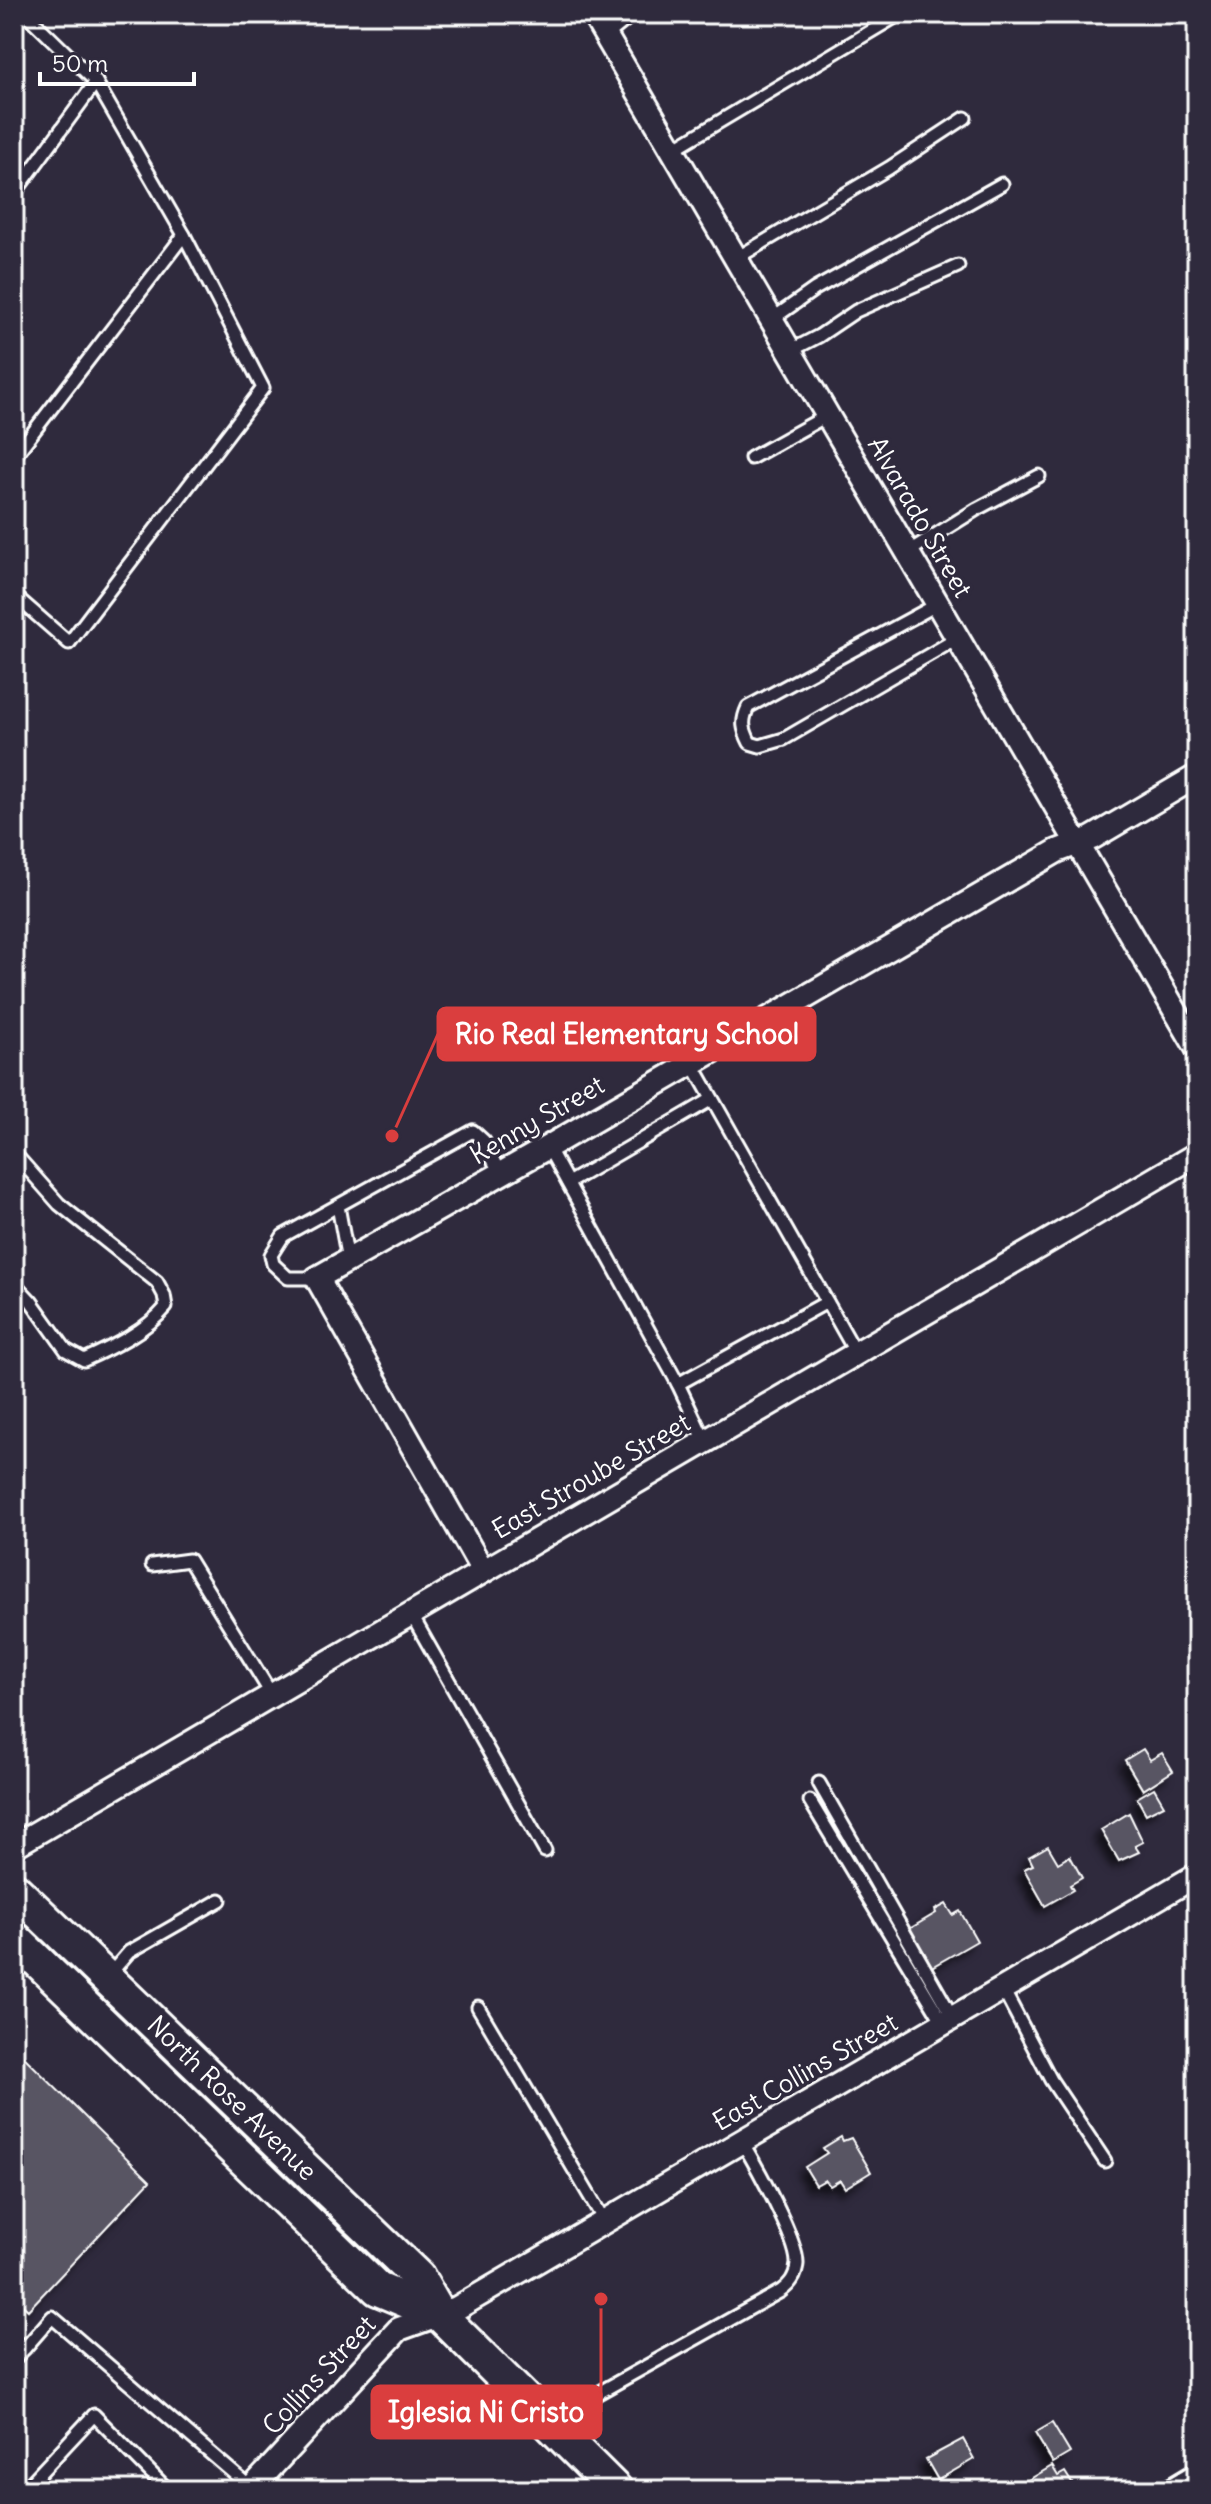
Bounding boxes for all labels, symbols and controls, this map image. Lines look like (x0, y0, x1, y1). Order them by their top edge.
scale bar (40, 36, 194, 86)
text: 50 m (52, 48, 108, 78)
street label: Alvarado Street (861, 430, 980, 603)
callout: Rio Real Elementary School (438, 1008, 815, 1060)
text: Rio Real Elementary School (455, 1016, 799, 1052)
street label: Kenny Street (464, 1068, 610, 1171)
street label: East Stroube Street (486, 1405, 696, 1546)
street label: East Collins Street (706, 2005, 903, 2138)
street label: North Rose Avenue (141, 2008, 324, 2187)
street label: Collins Street (255, 2308, 382, 2441)
callout: Iglesia Ni Cristo (372, 2386, 601, 2438)
text: Iglesia Ni Cristo (388, 2394, 584, 2430)

